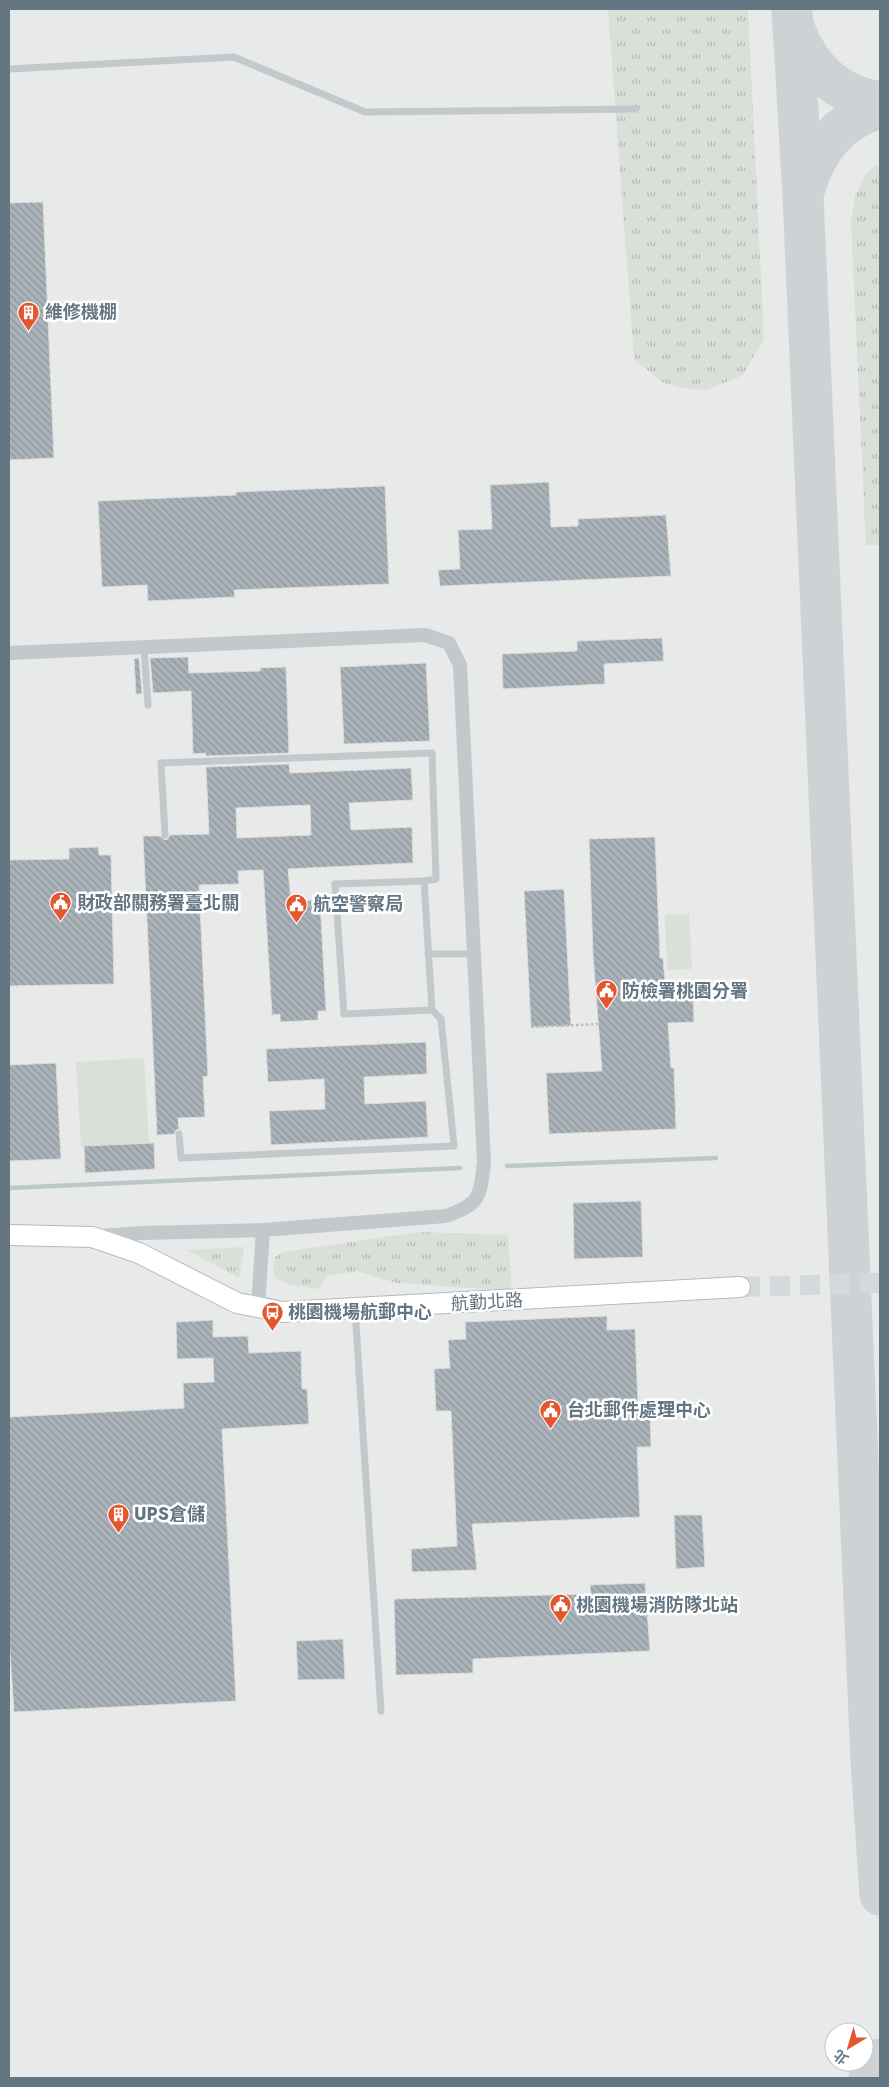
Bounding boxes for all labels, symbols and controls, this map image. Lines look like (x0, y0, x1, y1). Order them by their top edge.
place label: 維修機棚 (45, 299, 117, 325)
building icon: 維修機棚 (17, 300, 41, 331)
place label: 財政部關務署臺北關 (77, 890, 239, 916)
public building icon: 財政部關務署臺北關 (49, 891, 73, 922)
place label: 航空警察局 (313, 891, 403, 917)
public building icon: 航空警察局 (285, 892, 309, 923)
place label: 防檢署桃園分署 (622, 978, 748, 1004)
public building icon: 防檢署桃園分署 (594, 979, 618, 1010)
street label: 航勤北路 (450, 1287, 524, 1317)
place label: 桃園機場航郵中心 (288, 1299, 432, 1325)
bus stop icon: 桃園機場航郵中心 (260, 1300, 284, 1331)
place label: 台北郵件處理中心 (567, 1397, 711, 1423)
public building icon: 台北郵件處理中心 (539, 1398, 563, 1429)
place label: UPS倉儲 (134, 1501, 205, 1527)
building icon: UPS倉儲 (106, 1502, 130, 1533)
place label: 桃園機場消防隊北站 (576, 1592, 738, 1618)
public building icon: 桃園機場消防隊北站 (548, 1593, 572, 1624)
north arrow (824, 2022, 874, 2072)
text: 北 (829, 2045, 853, 2069)

